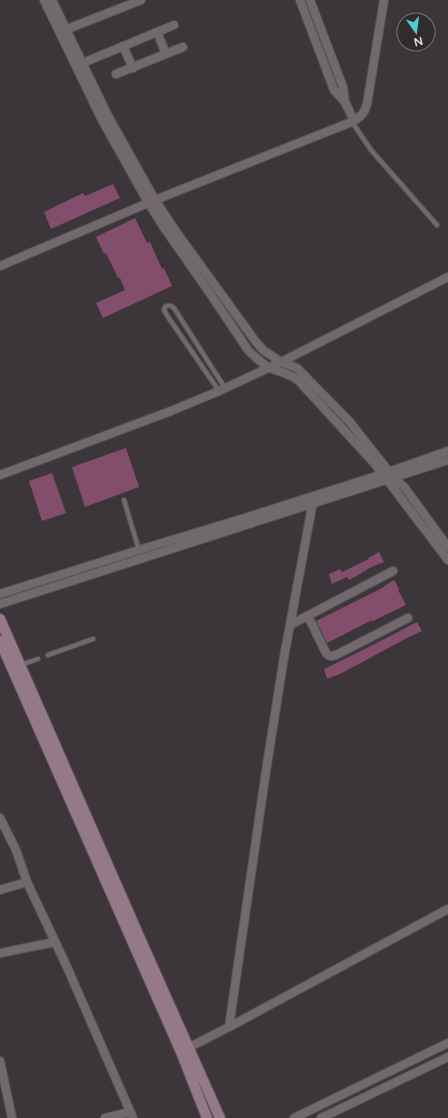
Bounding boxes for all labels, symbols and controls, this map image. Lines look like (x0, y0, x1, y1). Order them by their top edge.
north arrow (396, 12, 436, 52)
text: N (412, 34, 424, 49)

